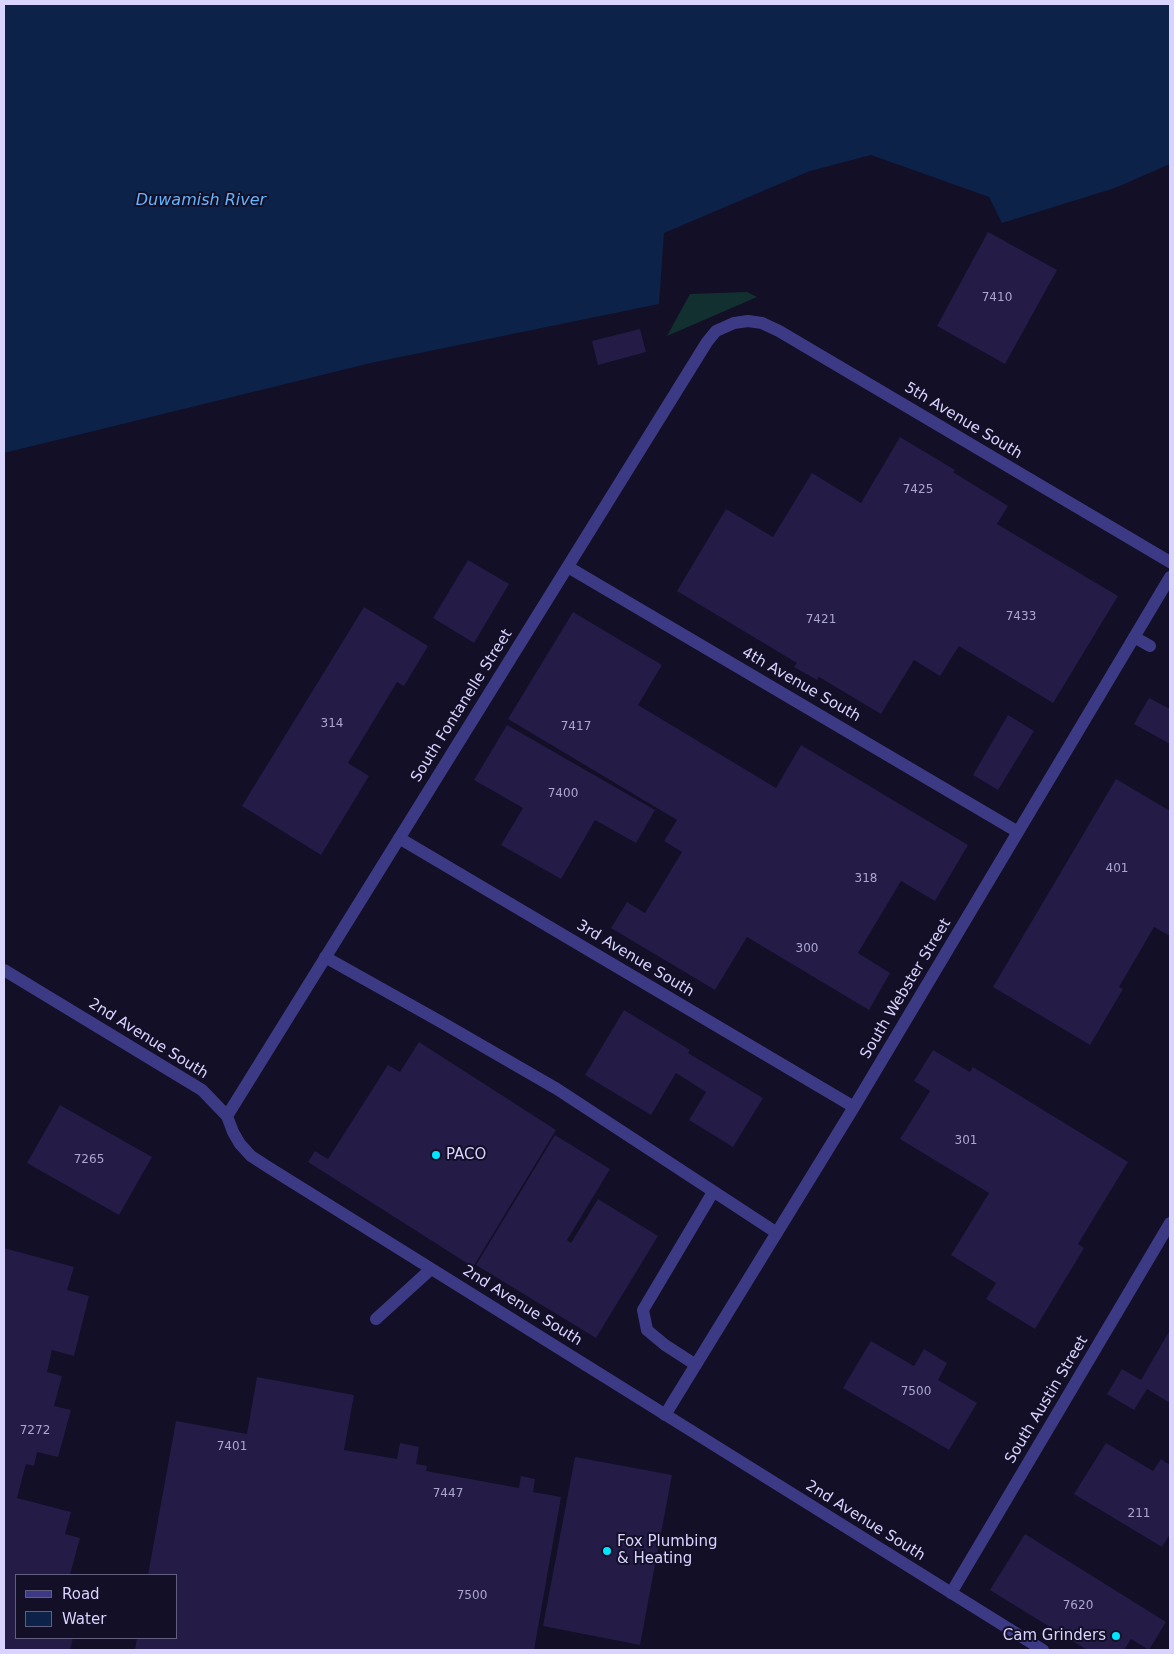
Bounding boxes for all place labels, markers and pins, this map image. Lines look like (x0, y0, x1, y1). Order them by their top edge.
place label: PACO (446, 1146, 486, 1164)
marker: PACO (430, 1149, 442, 1161)
place label: Fox Plumbing & Heating (617, 1533, 718, 1568)
marker: Fox Plumbing & Heating (601, 1545, 613, 1557)
place label: Cam Grinders (1003, 1627, 1106, 1645)
marker: Cam Grinders (1110, 1630, 1122, 1642)

